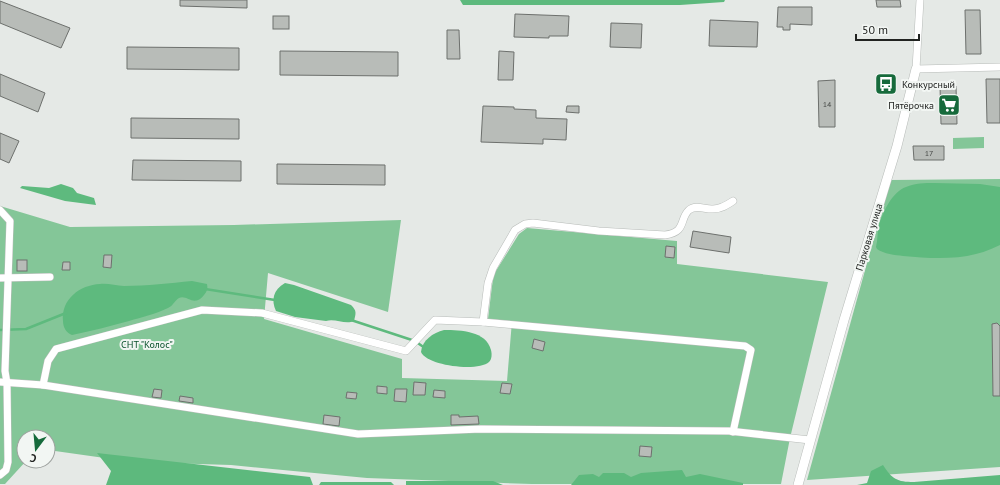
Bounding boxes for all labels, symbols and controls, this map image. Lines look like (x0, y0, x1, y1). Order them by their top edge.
scale bar (856, 16, 919, 42)
text: 50 m (862, 22, 888, 37)
bus stop icon: Конкурсный (873, 71, 899, 97)
place label: Конкурсный (902, 78, 955, 91)
supermarket icon: Пятёрочка (936, 92, 962, 118)
house number: 14 (823, 99, 832, 109)
place label: Пятёрочка (888, 99, 934, 112)
house number: 17 (925, 148, 933, 158)
street label: Парковая улица (853, 202, 885, 272)
park label: СНТ "Колос" (121, 338, 173, 351)
north arrow (16, 429, 56, 469)
text: С (28, 451, 38, 466)

